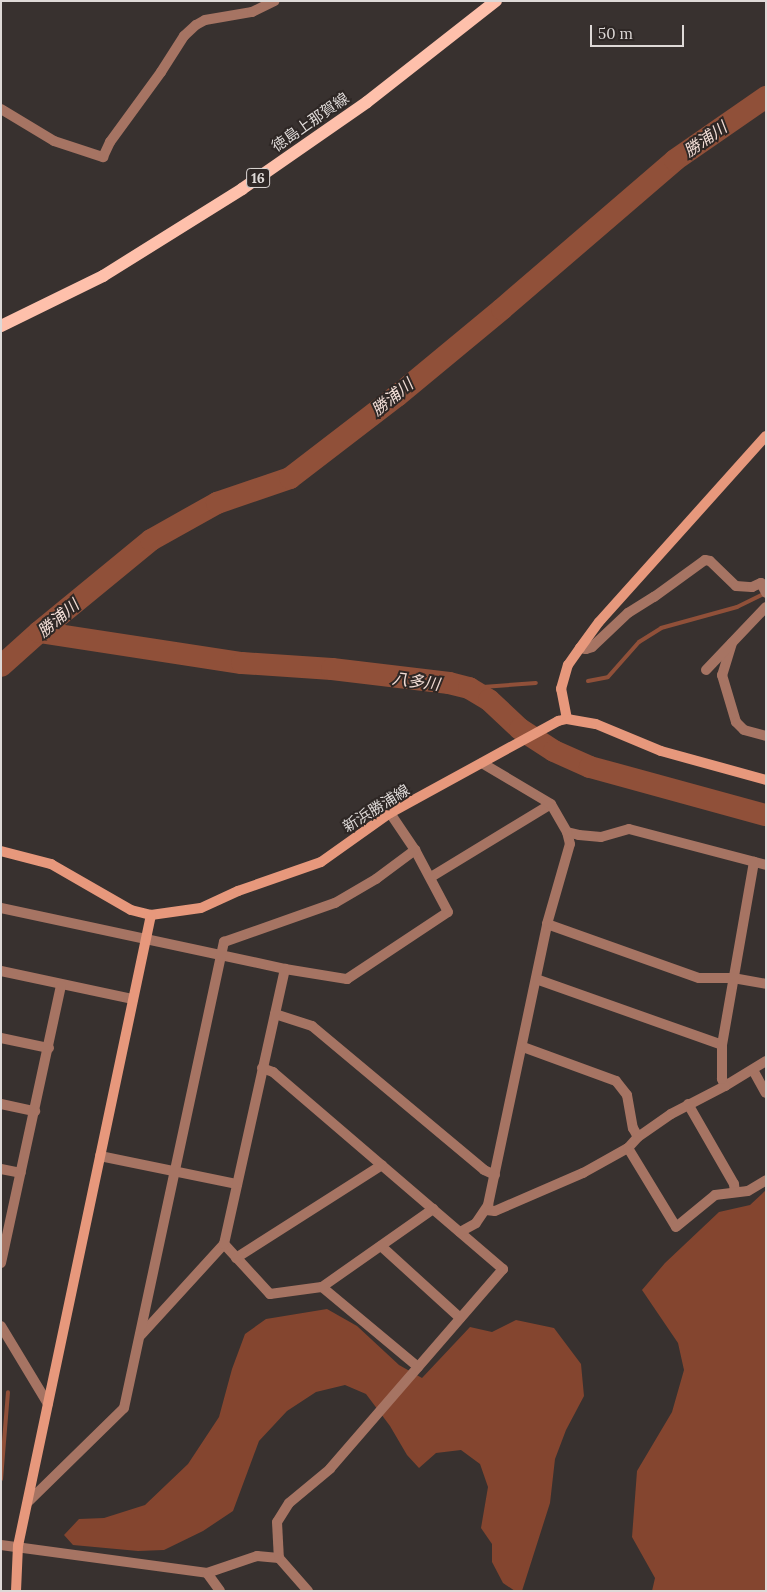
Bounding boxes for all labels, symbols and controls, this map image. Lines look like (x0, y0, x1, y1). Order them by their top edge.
scale bar (592, 15, 686, 47)
text: 50 m (598, 24, 633, 43)
street label: 徳島上那賀線 (268, 89, 352, 155)
water label: 勝浦川 (680, 117, 730, 161)
road number: 16 (246, 167, 270, 190)
water label: 勝浦川 (367, 374, 417, 420)
water label: 勝浦川 (33, 595, 83, 641)
water label: 八多川 (391, 668, 441, 694)
street label: 新浜勝浦線 (339, 780, 413, 836)

